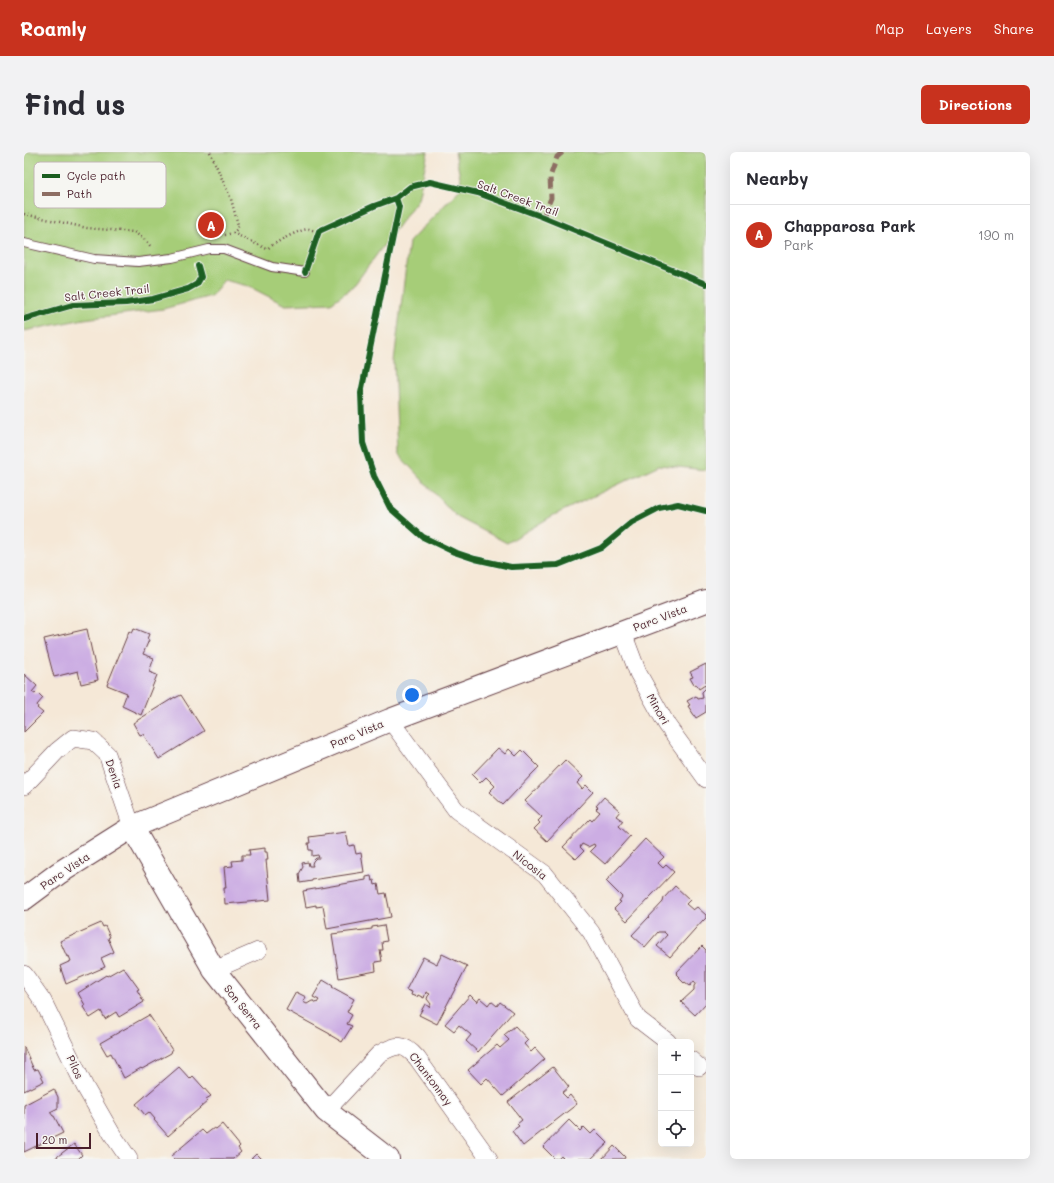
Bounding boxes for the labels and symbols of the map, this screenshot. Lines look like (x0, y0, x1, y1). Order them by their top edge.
legend (34, 162, 166, 208)
text: Cycle path (67, 168, 125, 183)
street label: Salt Creek Trail (476, 176, 561, 219)
text: Path (67, 186, 92, 201)
pin: A (198, 210, 224, 240)
street label: Salt Creek Trail (64, 281, 150, 304)
street label: Parc Vista (631, 600, 689, 635)
your location (402, 685, 422, 705)
street label: Minori (644, 690, 673, 727)
street label: Parc Vista (328, 716, 386, 751)
street label: Denia (102, 757, 127, 791)
street label: Nicosia (510, 846, 551, 883)
street label: Parc Vista (37, 848, 92, 893)
street label: Son Serra (221, 981, 266, 1032)
street label: Chantonnay (406, 1049, 457, 1109)
street label: Pilos (63, 1052, 87, 1081)
scale bar (36, 1131, 91, 1150)

